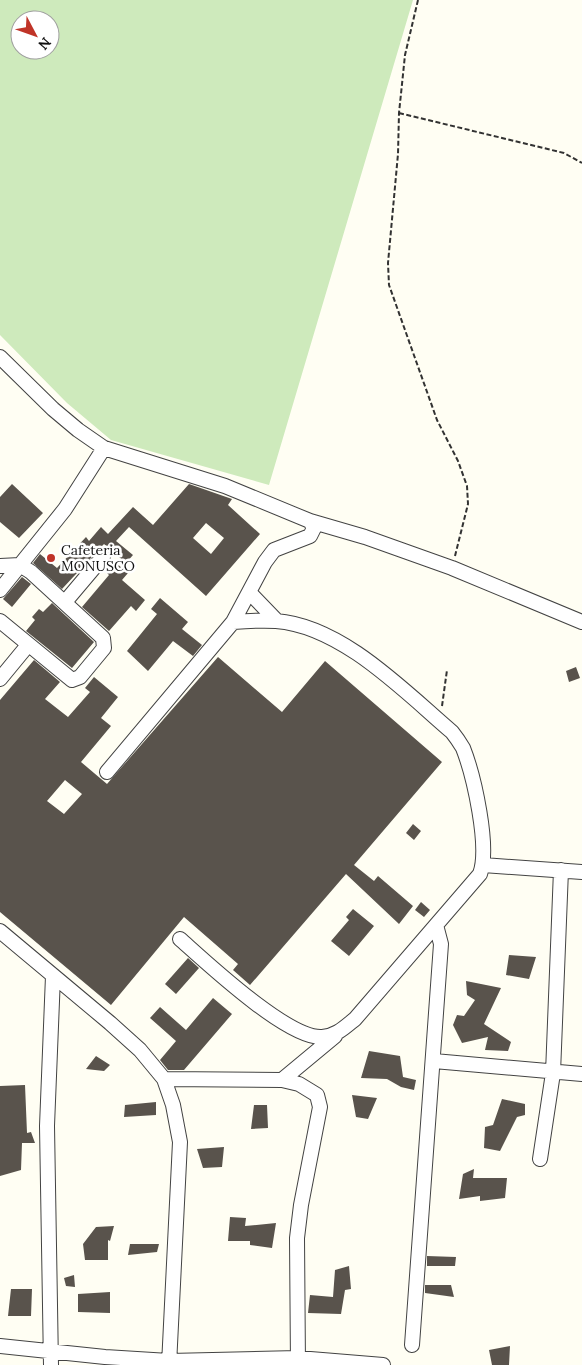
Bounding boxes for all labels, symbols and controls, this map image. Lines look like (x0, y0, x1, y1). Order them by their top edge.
north arrow (10, 10, 60, 60)
text: N (34, 34, 55, 54)
place label: Cafeteria MONUSCO (61, 541, 135, 575)
marker: Cafeteria MONUSCO (45, 552, 57, 564)

